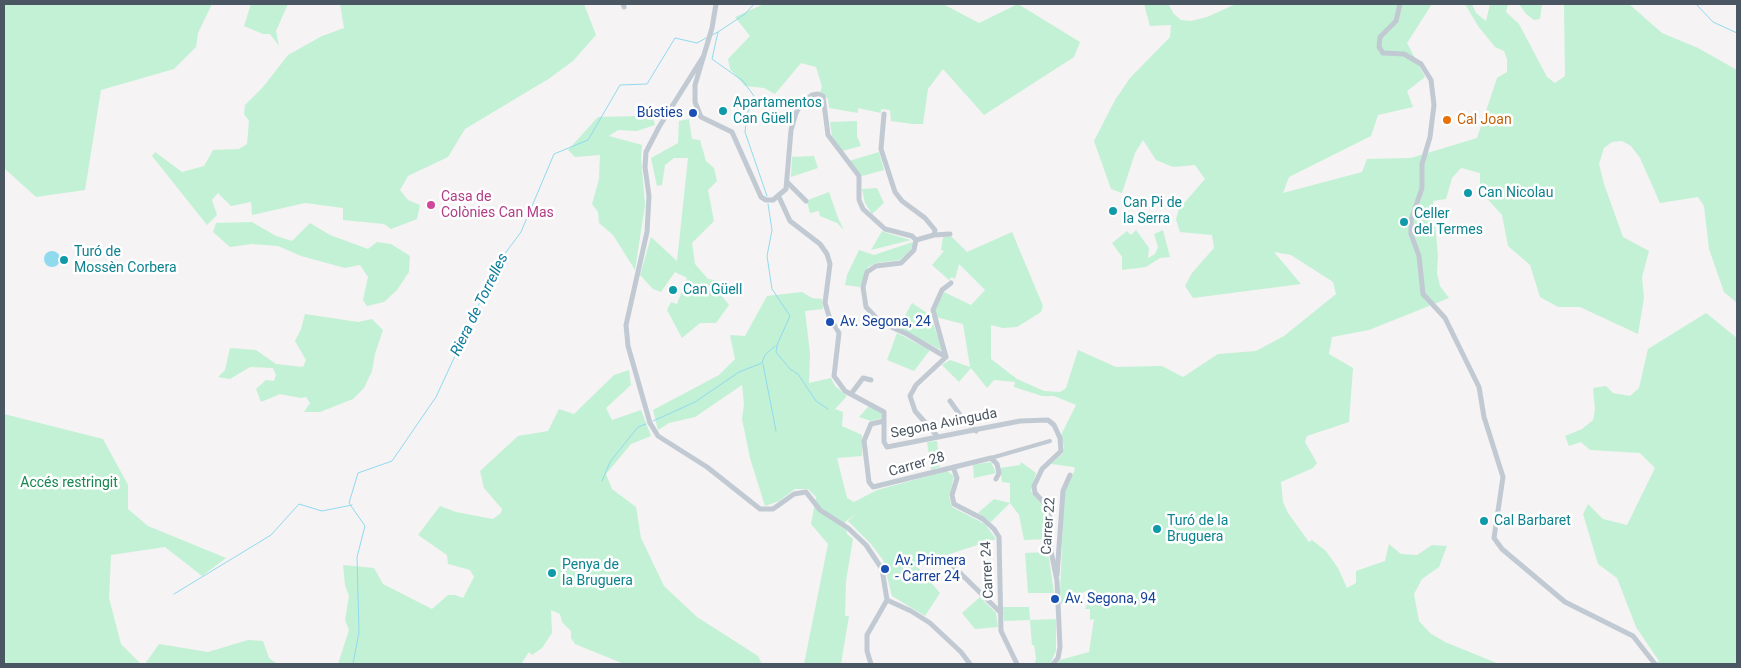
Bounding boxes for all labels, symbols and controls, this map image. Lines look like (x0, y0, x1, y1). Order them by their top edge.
place label: Apartamentos Can Güell (733, 95, 822, 128)
place label: Bústies (637, 105, 683, 121)
marker: Apartamentos Can Güell (717, 105, 729, 117)
marker: Bústies (687, 107, 699, 119)
place label: Cal Joan (1457, 112, 1512, 128)
marker: Cal Joan (1441, 114, 1453, 126)
place label: Can Nicolau (1478, 185, 1553, 201)
marker: Can Nicolau (1462, 187, 1474, 199)
place label: Casa de Colònies Can Mas (441, 189, 554, 222)
place label: Can Pi de la Serra (1123, 195, 1182, 228)
marker: Casa de Colònies Can Mas (425, 199, 437, 211)
marker: Can Pi de la Serra (1107, 205, 1119, 217)
place label: Celler del Termes (1414, 206, 1483, 238)
marker: Celler del Termes (1398, 216, 1410, 228)
place label: Turó de Mossèn Corbera (74, 244, 176, 276)
water label: Riera de Torrelles (447, 251, 513, 359)
marker: Turó de Mossèn Corbera (58, 254, 70, 266)
place label: Can Güell (683, 282, 742, 298)
marker: Can Güell (667, 284, 679, 296)
place label: Av. Segona, 24 (840, 314, 931, 330)
marker: Av. Segona, 24 (824, 316, 836, 328)
street label: Segona Avinguda (889, 405, 999, 443)
street label: Carrer 28 (887, 449, 947, 481)
park label: Accés restringit (20, 475, 118, 491)
street label: Carrer 22 (1039, 497, 1059, 555)
place label: Turó de la Bruguera (1167, 513, 1228, 546)
place label: Cal Barbaret (1494, 513, 1571, 529)
marker: Cal Barbaret (1478, 515, 1490, 527)
marker: Turó de la Bruguera (1151, 523, 1163, 535)
street label: Carrer 24 (978, 541, 998, 599)
place label: Av. Primera - Carrer 24 (895, 553, 966, 586)
place label: Penya de la Bruguera (562, 557, 633, 590)
marker: Av. Primera - Carrer 24 (879, 563, 891, 575)
marker: Penya de la Bruguera (546, 567, 558, 579)
place label: Av. Segona, 94 (1065, 591, 1156, 607)
marker: Av. Segona, 94 (1049, 593, 1061, 605)

